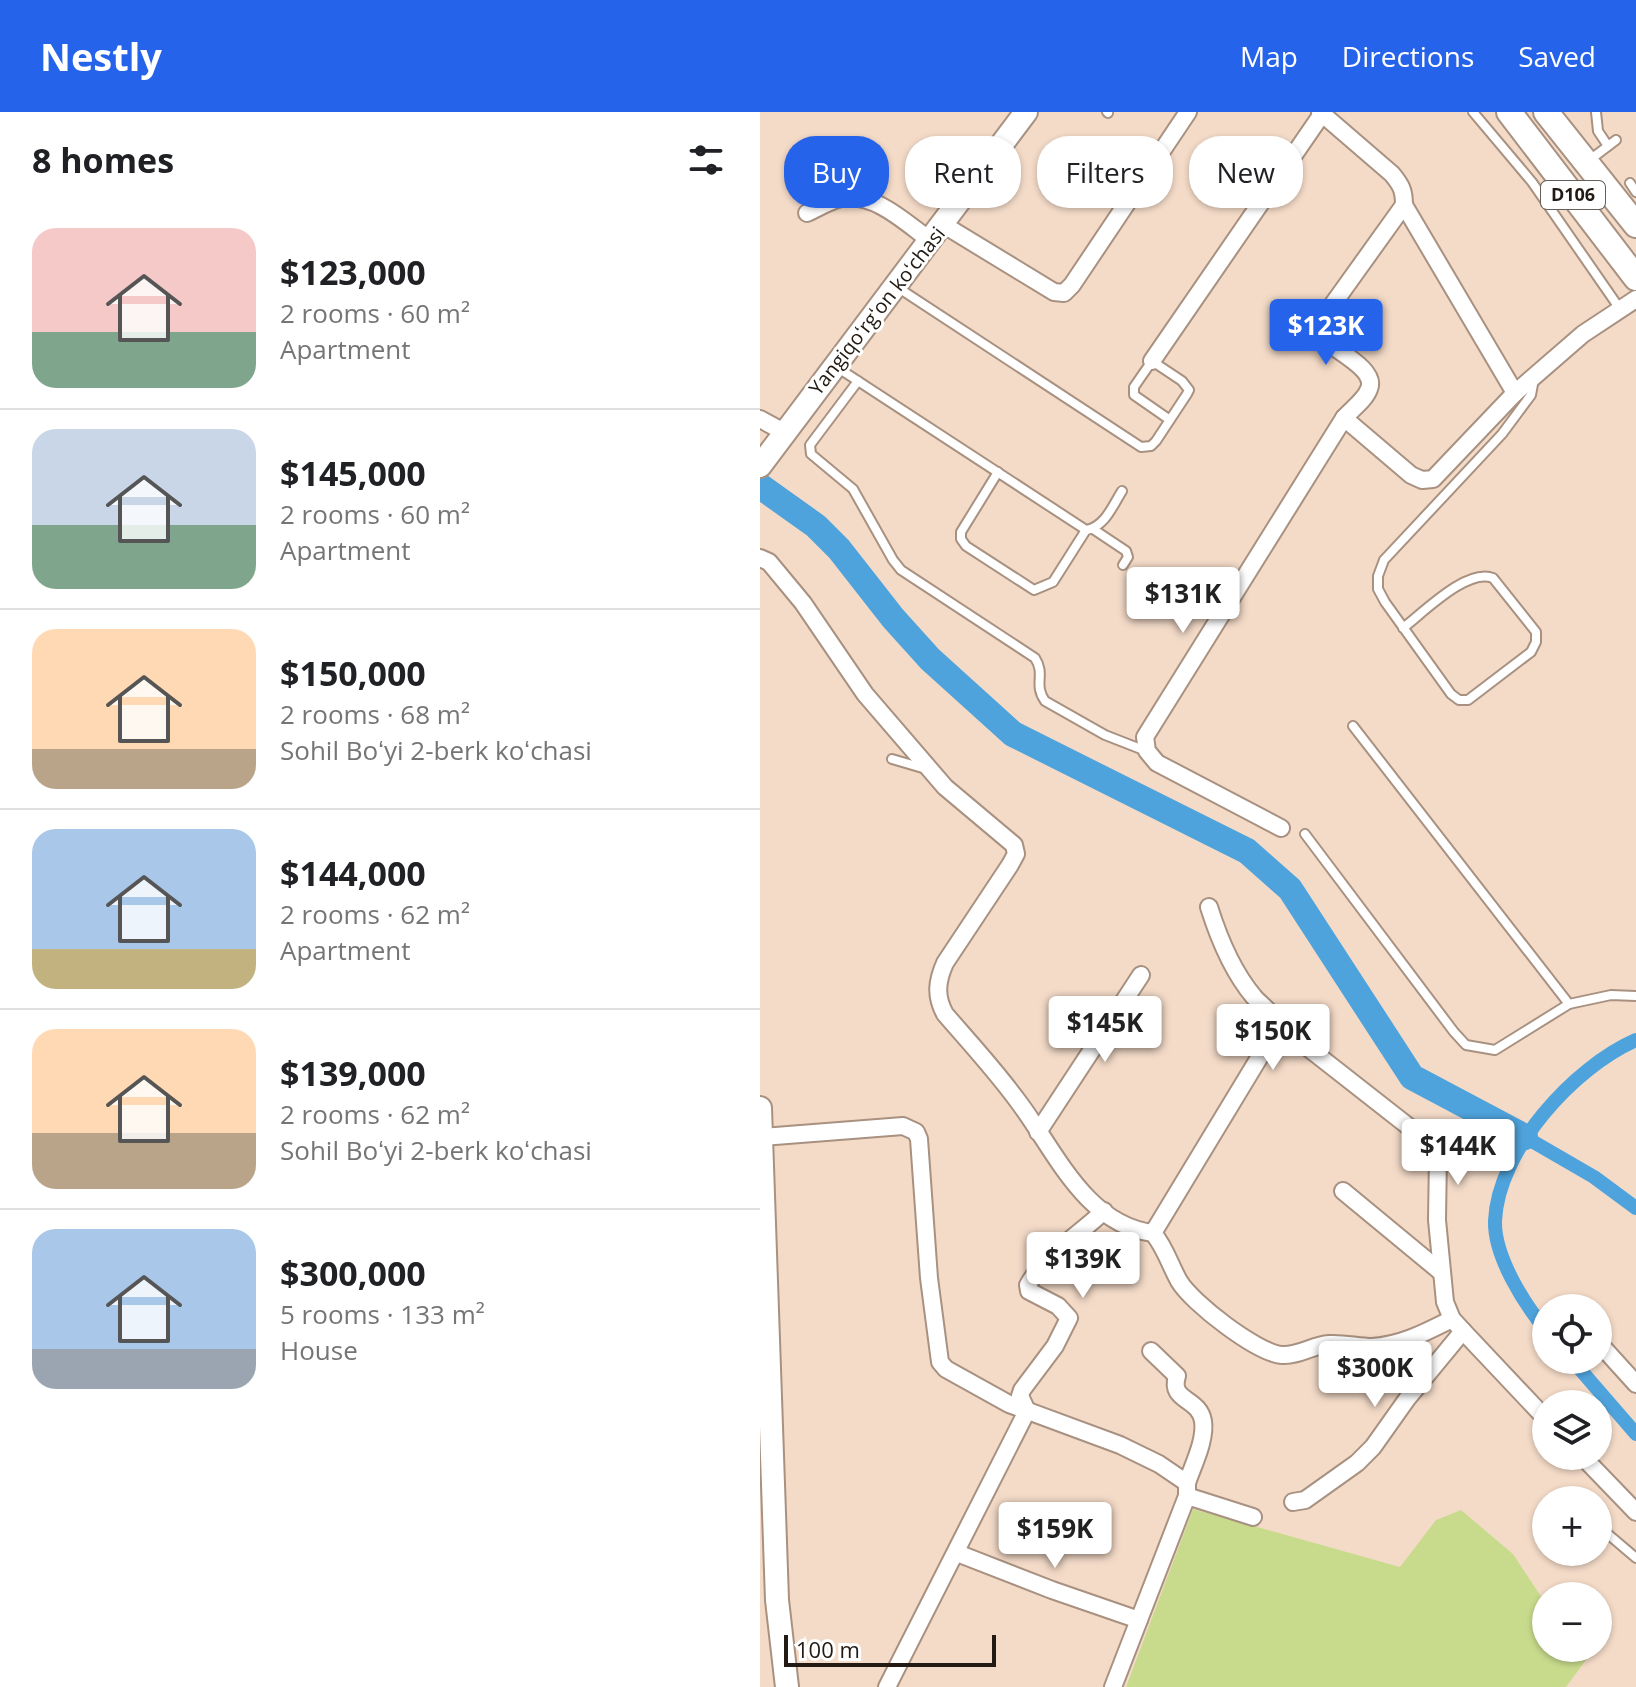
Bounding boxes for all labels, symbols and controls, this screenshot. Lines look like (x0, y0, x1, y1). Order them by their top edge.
text: Nestly (40, 30, 162, 82)
text: Map (1240, 37, 1298, 75)
text: Directions (1342, 37, 1474, 75)
text: Saved (1518, 37, 1596, 75)
chip: Buy (784, 136, 889, 208)
chip: Rent (905, 136, 1021, 208)
chip: Filters (1037, 136, 1173, 208)
chip: New (1189, 136, 1303, 208)
text: 8 homes (32, 137, 174, 183)
icon: filters (684, 138, 728, 182)
road number: D106 (1541, 181, 1605, 209)
street label: Yangiqoʻrgʻon koʻchasi (802, 221, 951, 400)
text: $123,000 (280, 249, 426, 295)
icon: home (96, 260, 192, 356)
text: 2 rooms · 60 m² (280, 295, 470, 331)
pin: $123K (1270, 299, 1382, 367)
text: $123K (1288, 307, 1364, 343)
text: Apartment (280, 331, 411, 367)
text: $145,000 (280, 450, 426, 496)
icon: home (96, 461, 192, 557)
text: 2 rooms · 60 m² (280, 496, 470, 532)
text: Apartment (280, 532, 411, 568)
pin: $131K (1127, 567, 1239, 635)
text: $131K (1145, 575, 1221, 611)
text: $150,000 (280, 650, 426, 696)
icon: home (96, 661, 192, 757)
text: 2 rooms · 68 m² (280, 696, 470, 732)
text: Sohil Boʻyi 2-berk koʻchasi (280, 732, 592, 768)
text: $144,000 (280, 850, 426, 896)
icon: home (96, 861, 192, 957)
text: 2 rooms · 62 m² (280, 896, 470, 932)
text: Apartment (280, 932, 411, 968)
pin: $145K (1049, 996, 1161, 1064)
text: $145K (1067, 1004, 1143, 1040)
pin: $150K (1217, 1004, 1329, 1072)
text: $150K (1235, 1012, 1311, 1048)
text: $139,000 (280, 1050, 426, 1096)
icon: home (96, 1061, 192, 1157)
text: 2 rooms · 62 m² (280, 1096, 470, 1132)
pin: $144K (1402, 1119, 1514, 1187)
text: $144K (1420, 1127, 1496, 1163)
text: Sohil Boʻyi 2-berk koʻchasi (280, 1132, 592, 1168)
pin: $139K (1027, 1232, 1139, 1300)
text: $139K (1045, 1240, 1121, 1276)
text: $300,000 (280, 1250, 426, 1296)
icon: home (96, 1261, 192, 1357)
map controls (1532, 1294, 1612, 1662)
button: locate (1532, 1294, 1612, 1374)
text: 5 rooms · 133 m² (280, 1296, 485, 1332)
text: House (280, 1332, 358, 1368)
pin: $300K (1319, 1341, 1431, 1409)
text: $300K (1337, 1349, 1413, 1385)
button: layers (1532, 1390, 1612, 1470)
button: + (1532, 1486, 1612, 1566)
pin: $159K (999, 1502, 1111, 1570)
text: $159K (1017, 1510, 1093, 1546)
button: − (1532, 1582, 1612, 1662)
scale bar (784, 1631, 996, 1667)
text: 100 m (796, 1634, 860, 1664)

